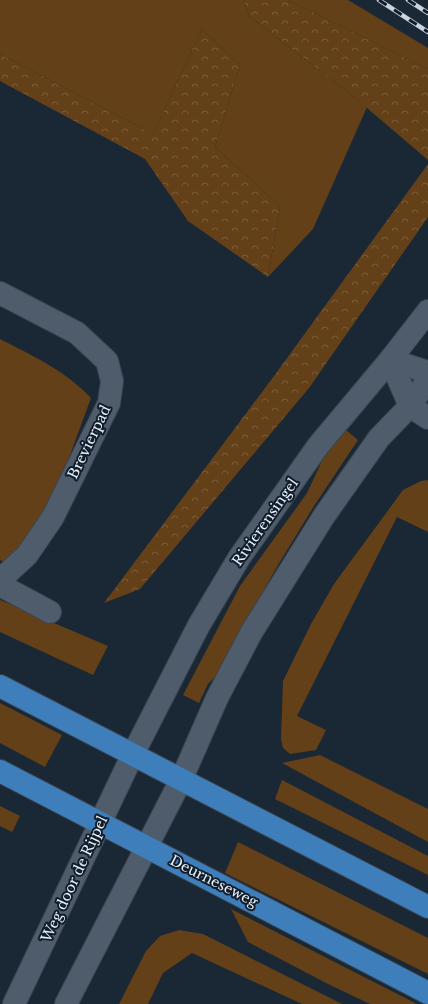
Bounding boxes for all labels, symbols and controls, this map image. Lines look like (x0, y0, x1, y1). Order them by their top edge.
street label: Brevierpad (63, 402, 115, 482)
street label: Rivierensingel (228, 474, 302, 569)
street label: Weg door de Rijpel (36, 813, 111, 946)
street label: Deurneseweg (167, 851, 262, 911)

